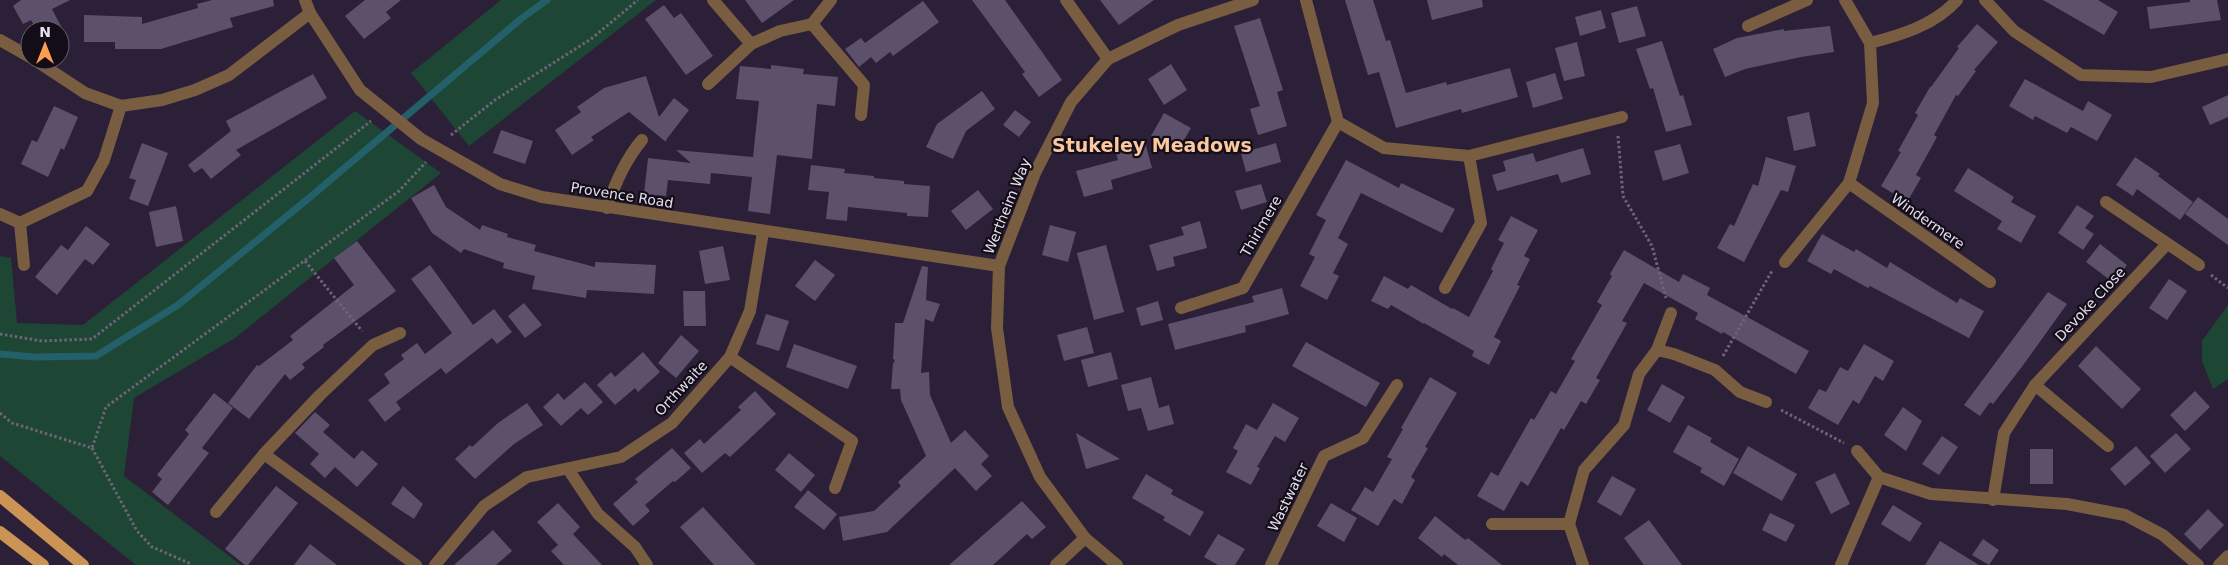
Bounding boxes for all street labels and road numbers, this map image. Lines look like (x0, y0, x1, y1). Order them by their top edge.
street label: Wertheim Way (980, 156, 1034, 256)
street label: Provence Road (569, 179, 675, 211)
street label: Windermere (1888, 190, 1968, 252)
street label: Thirlmere (1237, 193, 1285, 260)
street label: Devoke Close (2052, 264, 2128, 344)
street label: Orthwaite (652, 357, 710, 419)
street label: Wastwater (1265, 460, 1312, 534)

